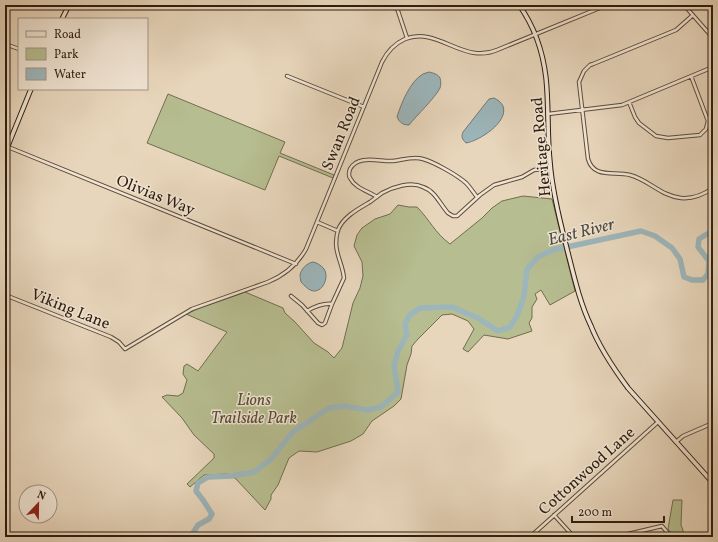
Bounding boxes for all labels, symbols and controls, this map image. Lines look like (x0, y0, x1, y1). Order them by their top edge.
legend (18, 18, 148, 90)
text: Road (54, 27, 81, 43)
text: Park (54, 47, 79, 63)
text: Water (54, 67, 86, 83)
street label: Swan Road (317, 93, 367, 174)
street label: Heritage Road (527, 96, 557, 198)
street label: Olivias Way (113, 170, 198, 222)
water label: East River (546, 213, 618, 252)
street label: Viking Lane (27, 284, 113, 336)
park label: Lions Trailside Park (211, 390, 298, 430)
street label: Cottonwood Lane (534, 422, 640, 521)
north arrow (18, 484, 58, 524)
text: N (35, 488, 48, 505)
scale bar (572, 498, 664, 524)
text: 200 m (578, 505, 612, 521)

